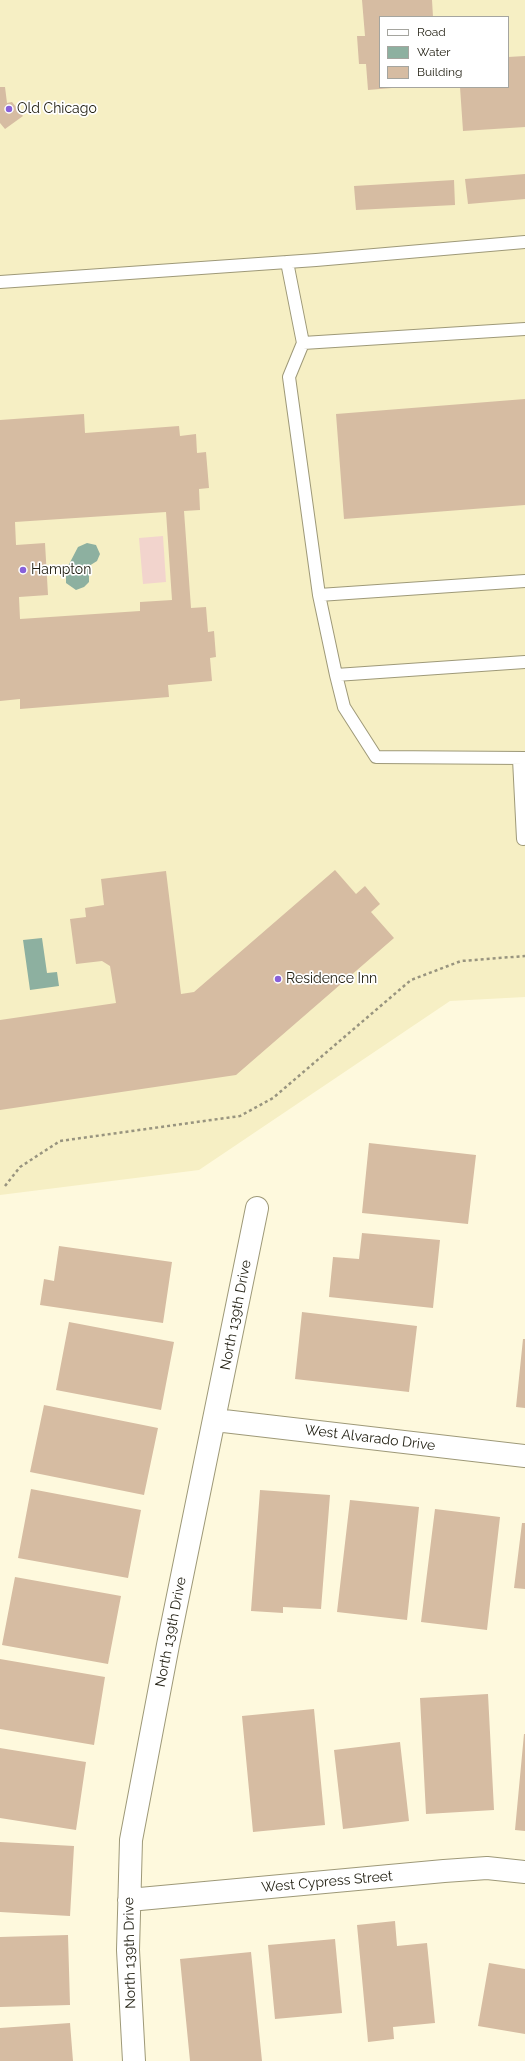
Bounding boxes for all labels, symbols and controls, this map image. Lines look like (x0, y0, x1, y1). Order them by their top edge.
legend (379, 16, 509, 88)
text: Road (417, 25, 446, 39)
text: Water (417, 45, 451, 59)
text: Building (417, 65, 463, 79)
place label: Old Chicago (17, 101, 97, 117)
marker: Old Chicago (4, 104, 14, 114)
place label: Hampton (31, 562, 91, 578)
marker: Hampton (18, 565, 28, 575)
place label: Residence Inn (286, 971, 377, 987)
marker: Residence Inn (273, 974, 283, 984)
street label: North 139th Drive (217, 1258, 255, 1372)
street label: West Alvarado Drive (304, 1422, 436, 1454)
street label: North 139th Drive (152, 1575, 190, 1689)
street label: West Cypress Street (261, 1868, 393, 1896)
street label: North 139th Drive (121, 1897, 139, 2009)

